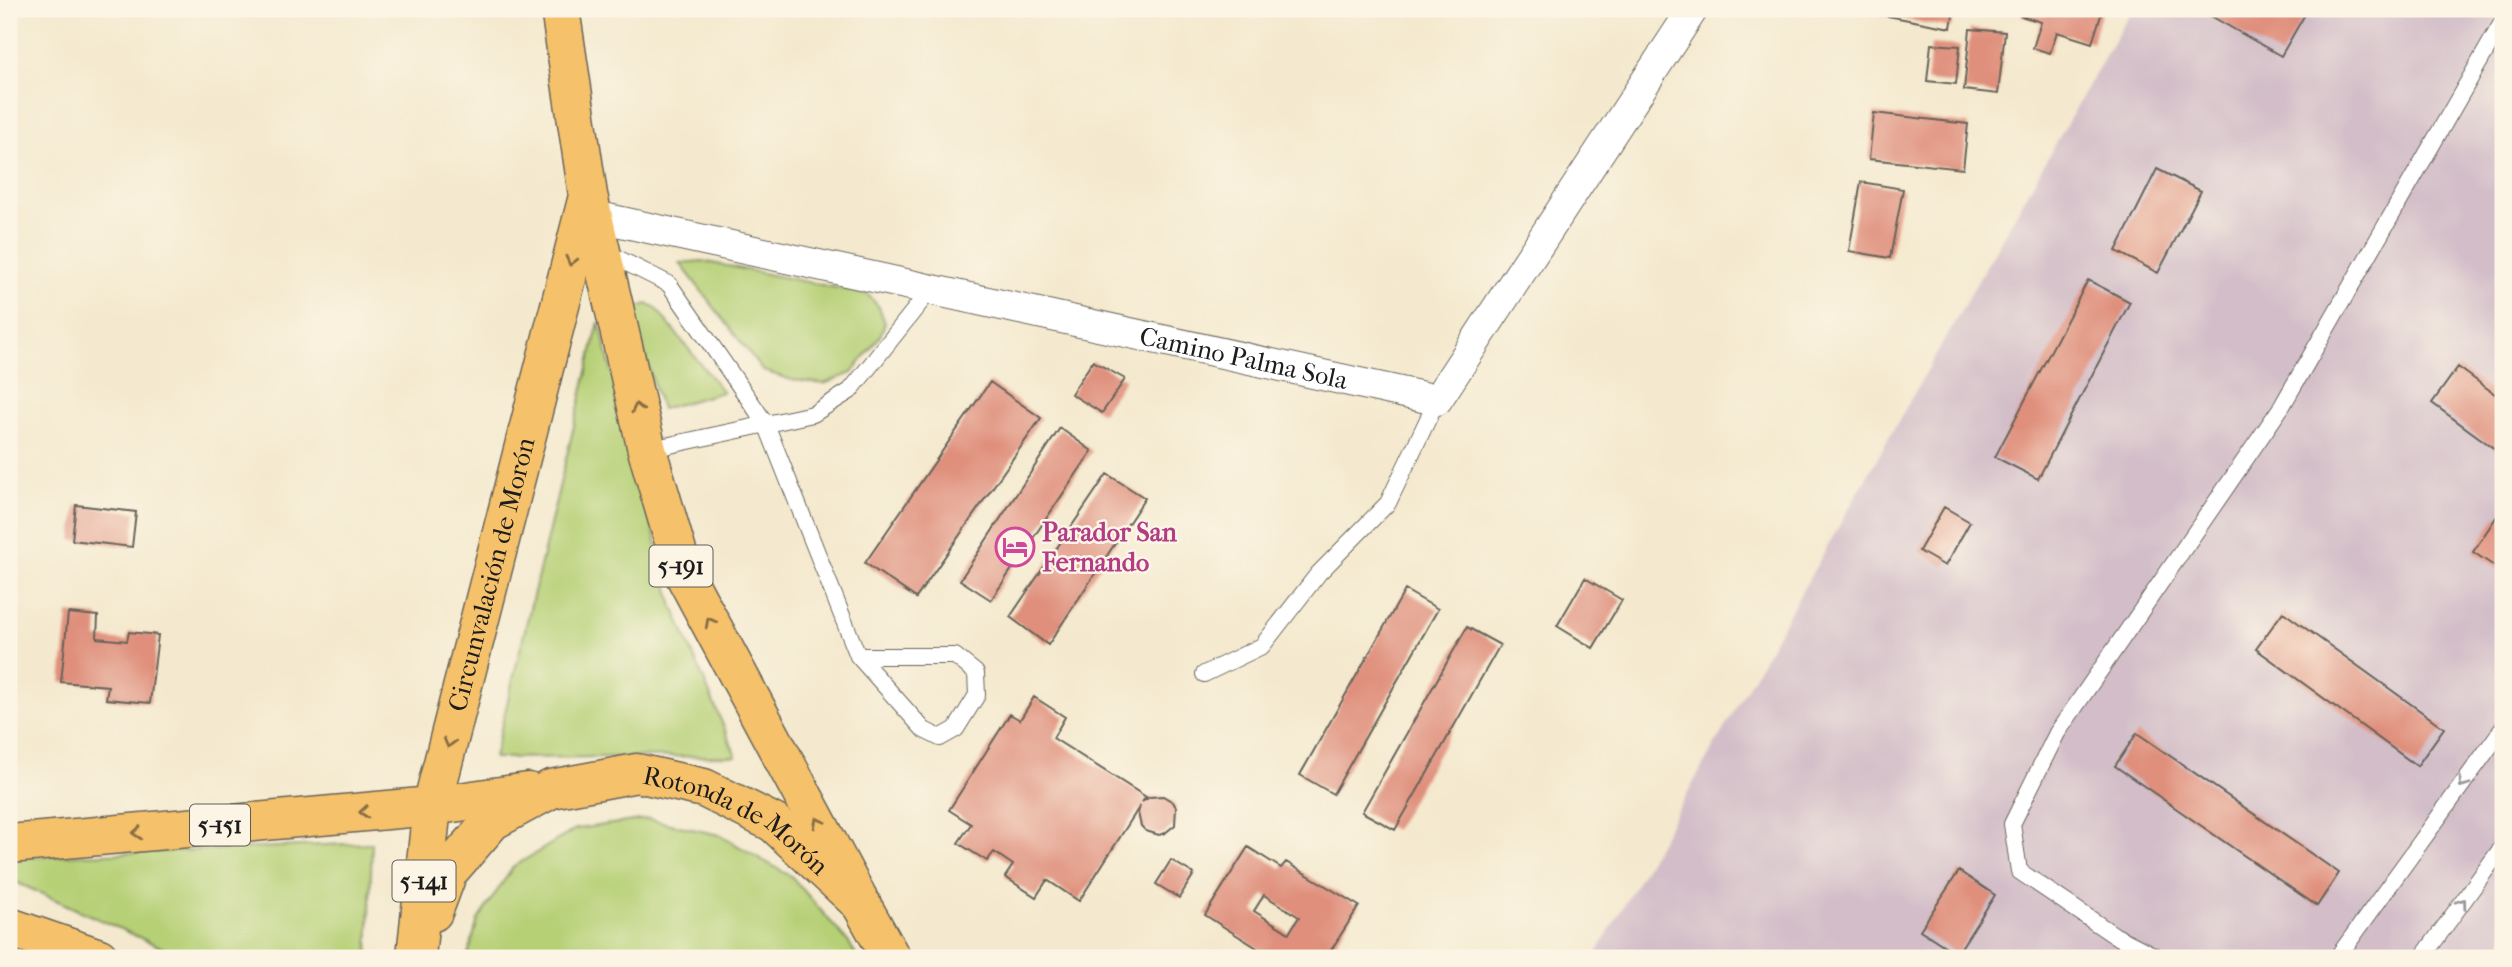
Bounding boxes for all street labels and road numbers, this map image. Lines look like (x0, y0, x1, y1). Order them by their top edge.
street label: Camino Palma Sola (1137, 320, 1352, 396)
street label: Circunvalación de Morón (441, 434, 541, 715)
road number: 5-191 (650, 546, 712, 586)
street label: Rotonda de Morón (640, 759, 835, 881)
road number: 5-151 (190, 804, 250, 846)
road number: 5-141 (392, 860, 456, 902)

